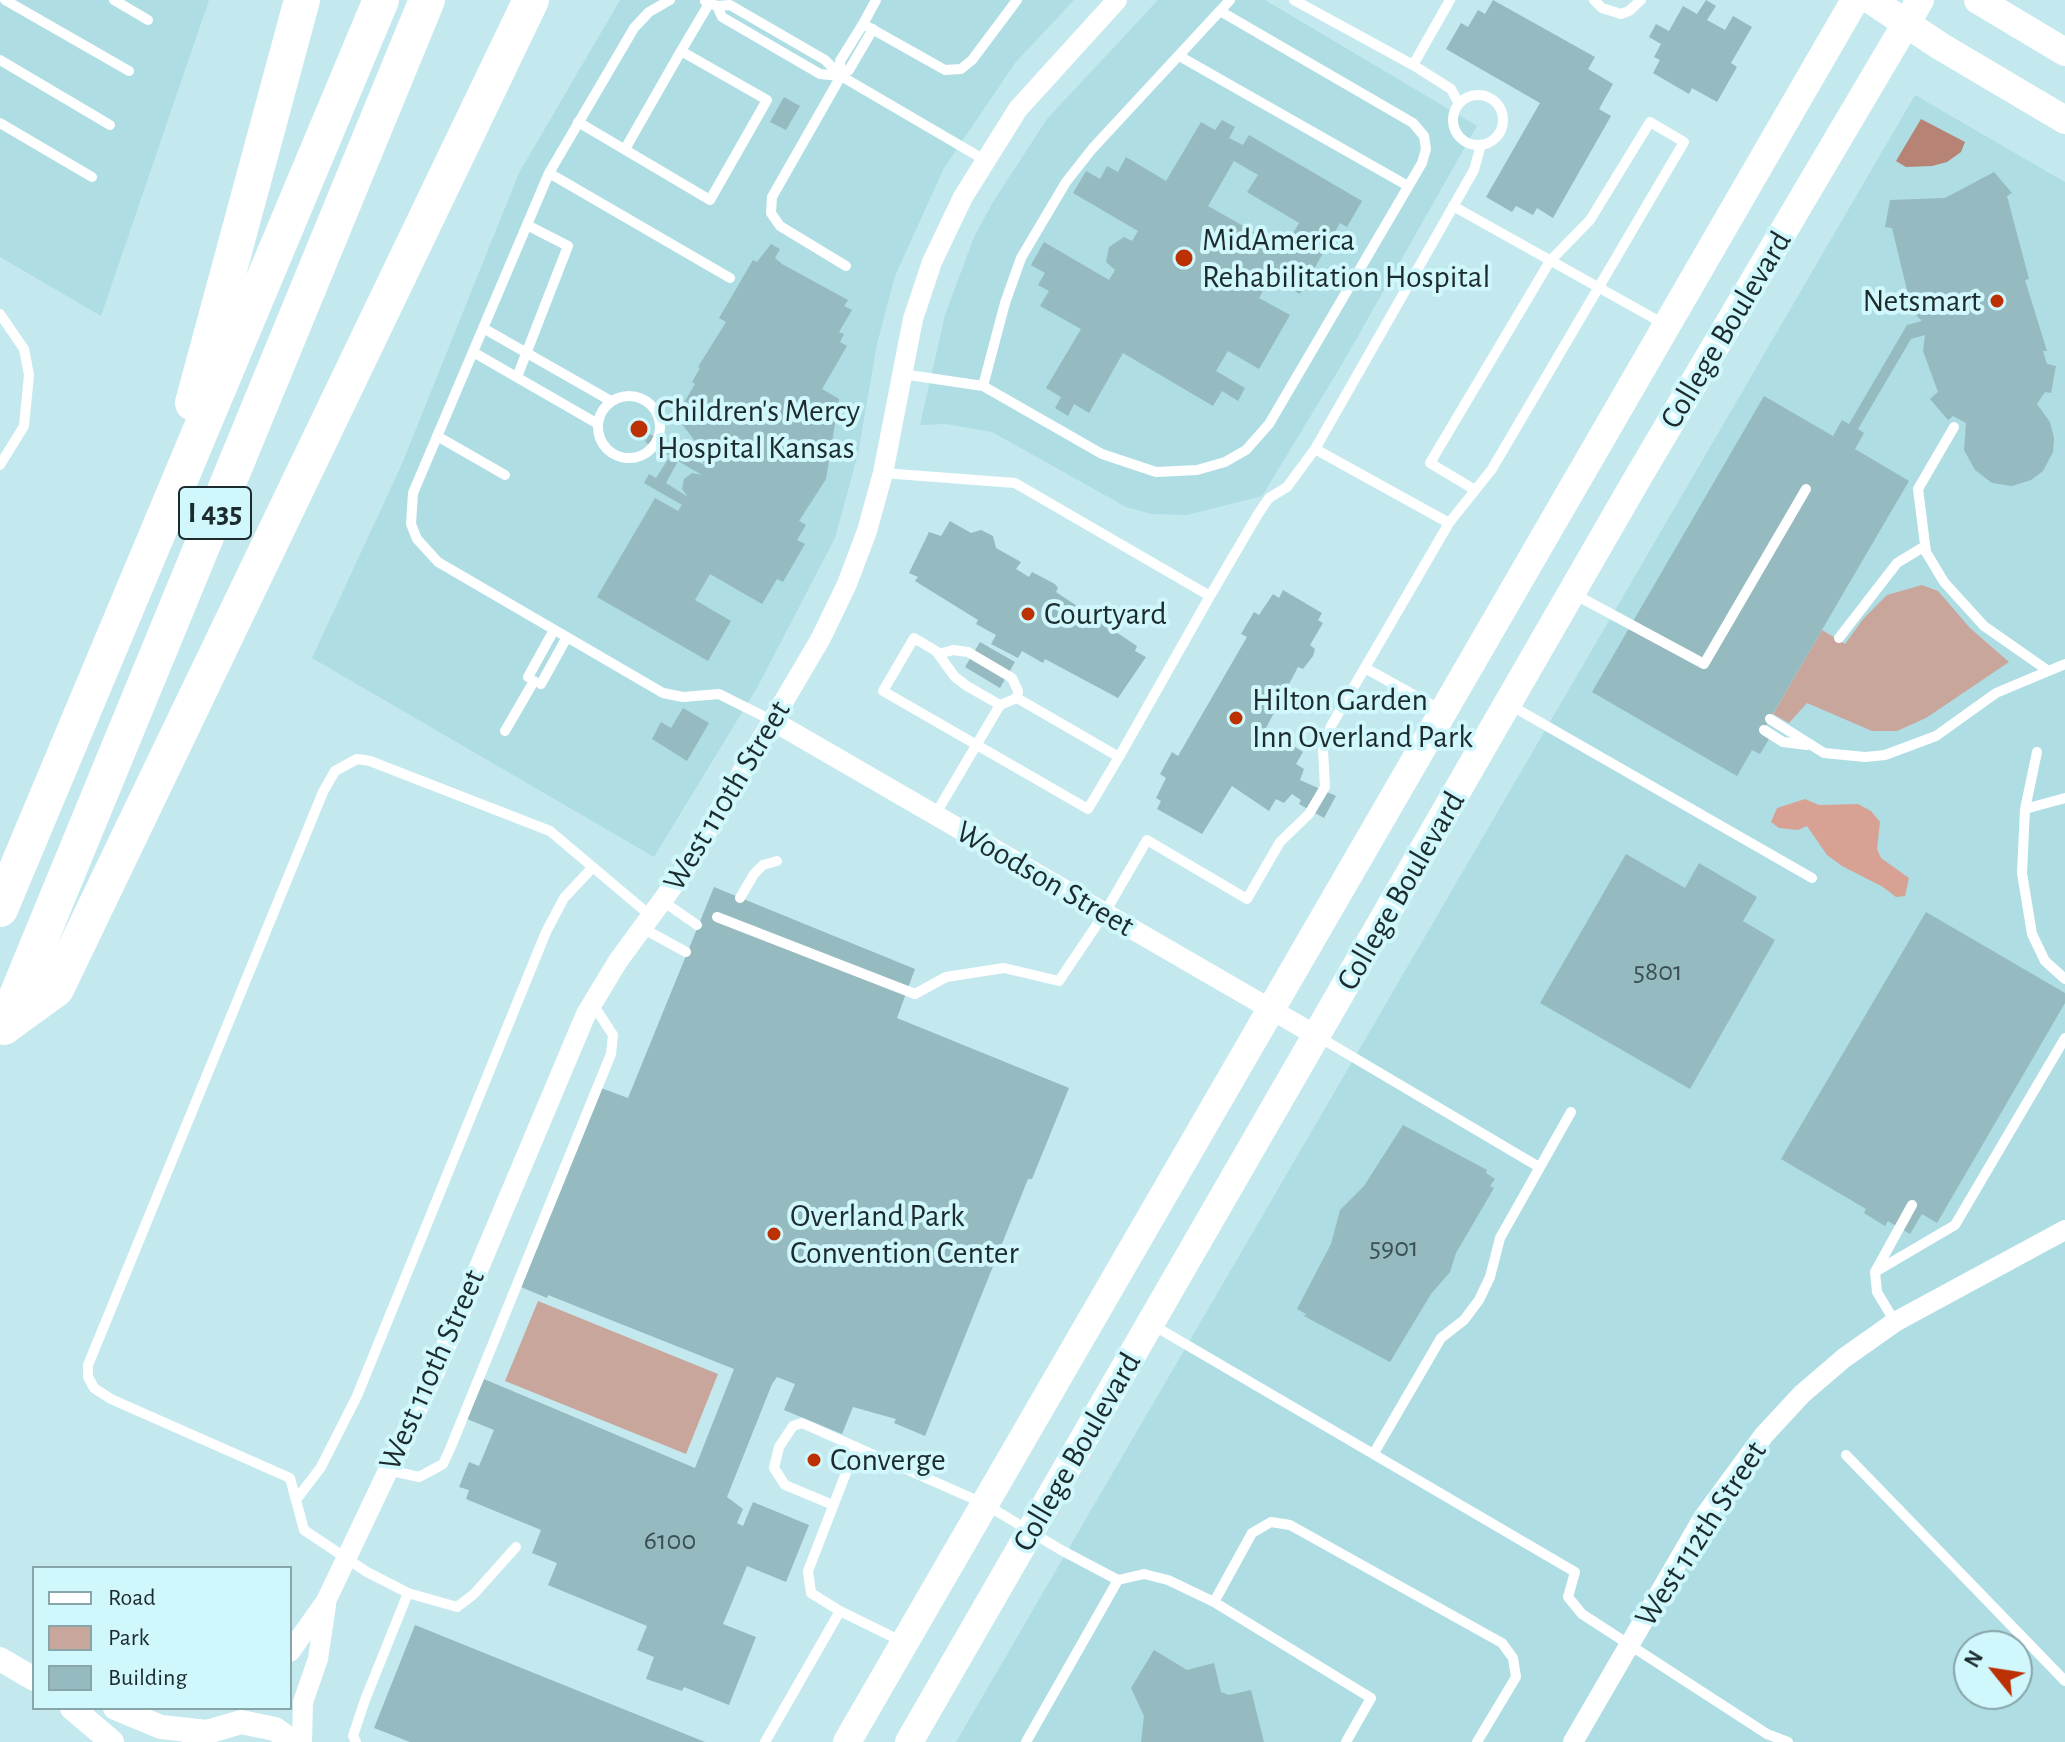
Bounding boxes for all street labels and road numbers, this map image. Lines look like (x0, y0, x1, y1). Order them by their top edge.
street label: College Boulevard (1652, 224, 1800, 436)
road number: I 435 (179, 487, 251, 539)
street label: West 110th Street (655, 694, 799, 898)
street label: College Boulevard (1329, 785, 1473, 997)
street label: Woodson Street (949, 812, 1141, 946)
street label: West 110th Street (371, 1264, 493, 1476)
street label: College Boulevard (1005, 1346, 1149, 1558)
street label: West 112th Street (1627, 1434, 1775, 1634)

